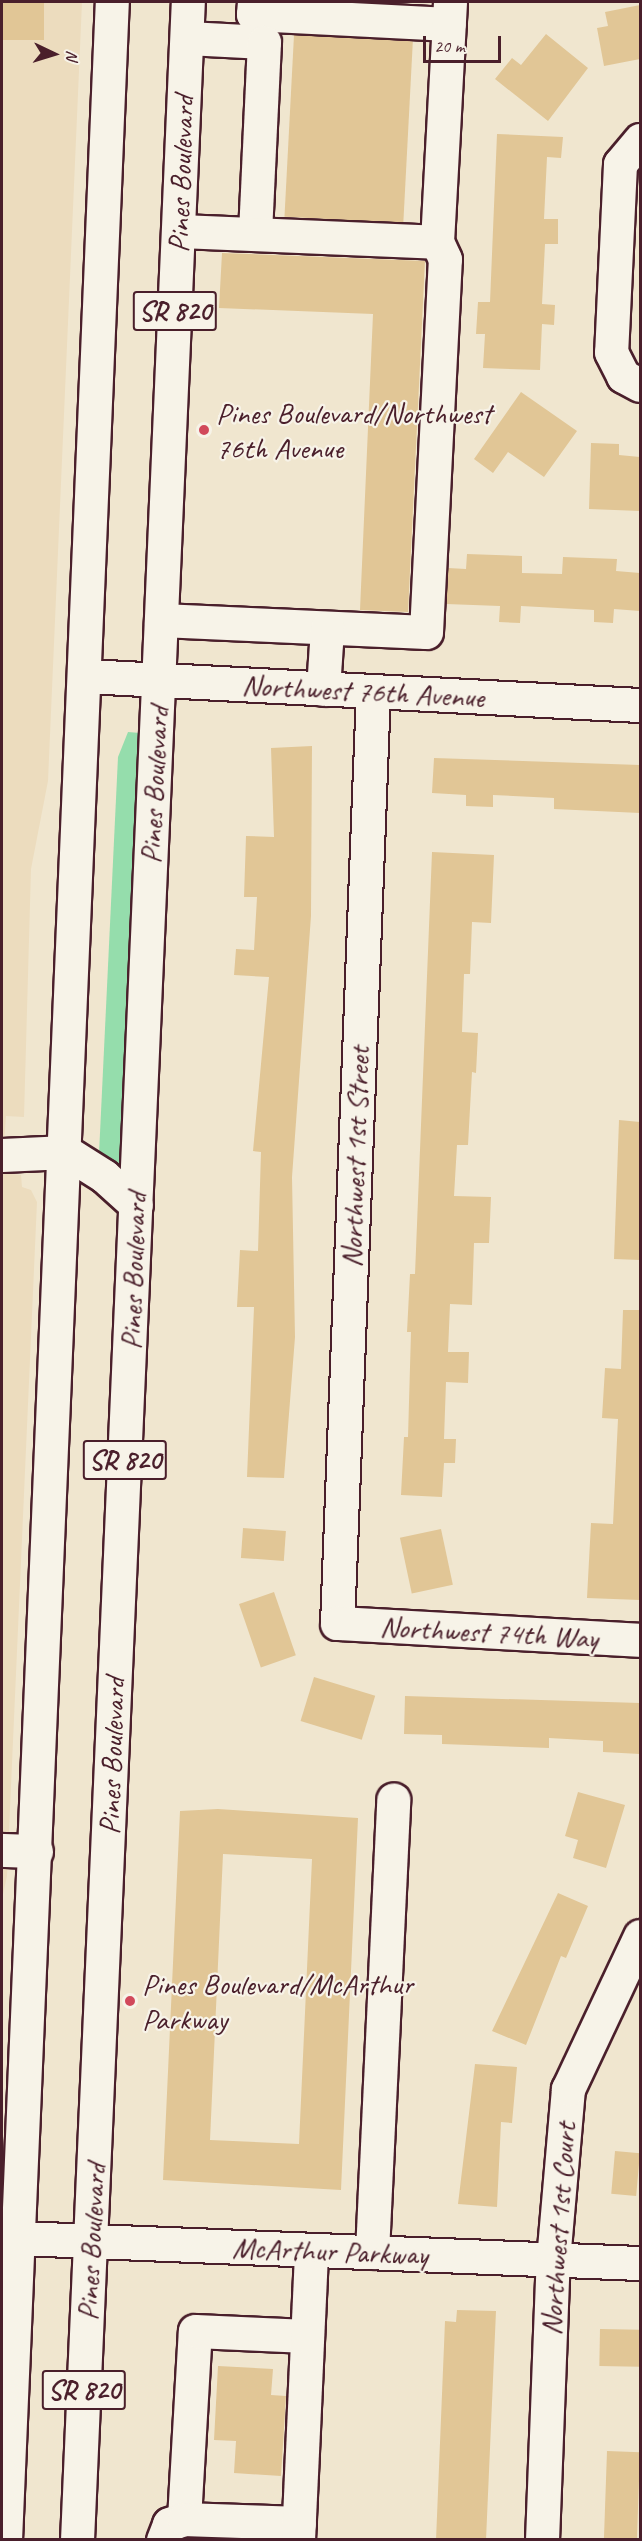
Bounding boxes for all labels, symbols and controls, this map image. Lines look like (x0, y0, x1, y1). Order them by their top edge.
north arrow (24, 24, 84, 84)
scale bar (426, 24, 504, 62)
text: 20 m (434, 35, 465, 57)
text: N (62, 50, 82, 61)
street label: Pines Boulevard (160, 94, 202, 254)
road number: SR 820 (132, 286, 219, 336)
place label: Pines Boulevard/Northwest 76th Avenue (216, 395, 493, 466)
marker: Pines Boulevard/Northwest 76th Avenue (197, 423, 211, 437)
street label: Northwest 76th Avenue (241, 667, 485, 715)
street label: Pines Boulevard (132, 705, 176, 865)
street label: Northwest 1st Street (333, 1046, 377, 1268)
street label: Pines Boulevard (112, 1191, 154, 1351)
road number: SR 820 (82, 1435, 168, 1485)
street label: Northwest 74th Way (379, 1608, 599, 1656)
street label: Pines Boulevard (91, 1676, 133, 1836)
place label: Pines Boulevard/McArthur Parkway (142, 1966, 414, 2036)
marker: Pines Boulevard/McArthur Parkway (123, 1994, 137, 2008)
street label: Northwest 1st Court (533, 2121, 583, 2337)
street label: Pines Boulevard (69, 2162, 113, 2322)
street label: McArthur Parkway (231, 2230, 429, 2272)
road number: SR 820 (40, 2365, 128, 2415)

